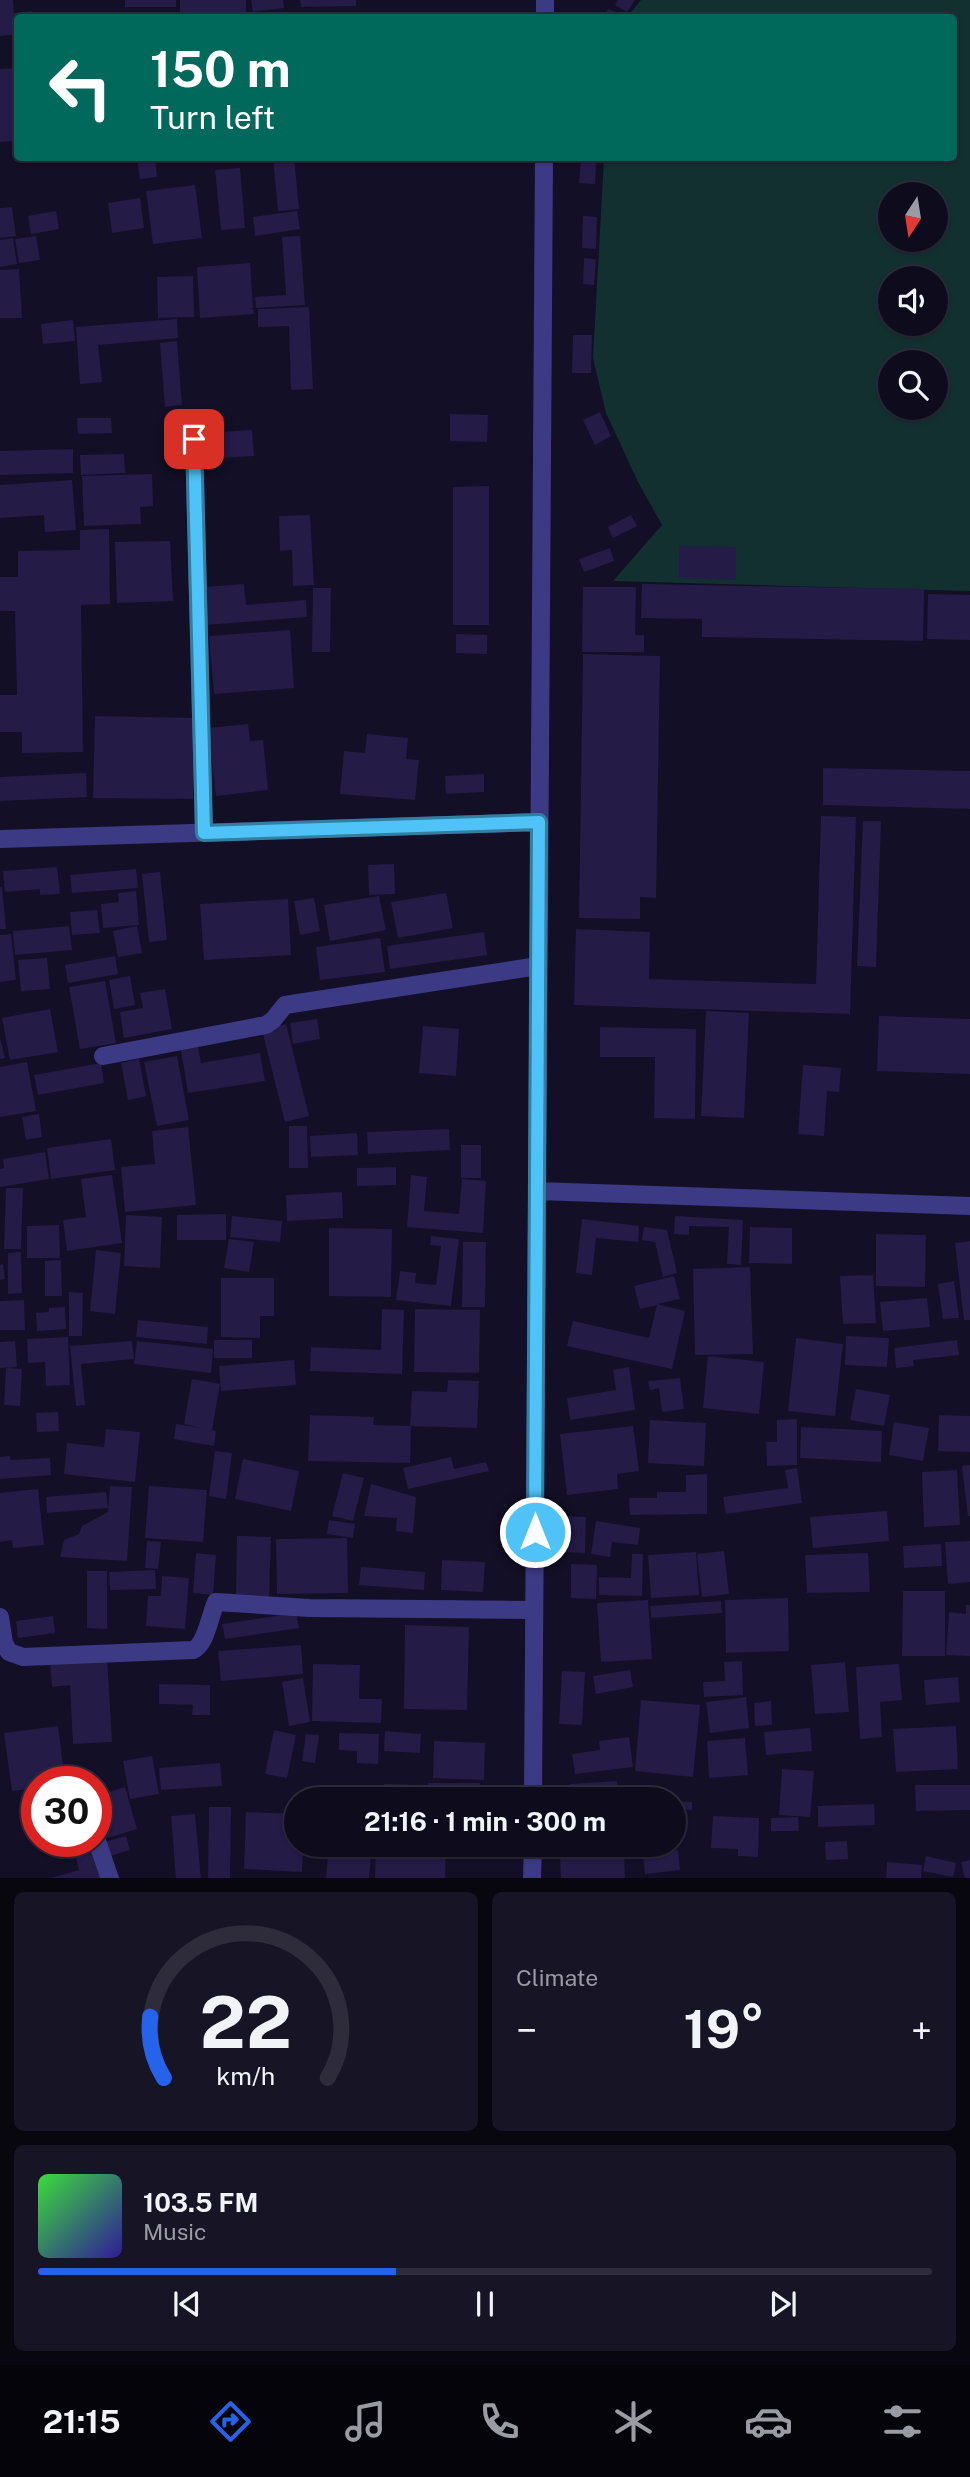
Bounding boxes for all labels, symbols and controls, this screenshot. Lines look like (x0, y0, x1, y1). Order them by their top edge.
text: 150 m (150, 40, 291, 98)
icon: left (35, 42, 126, 133)
text: Turn left (150, 99, 275, 136)
north arrow (878, 182, 948, 252)
map controls (878, 182, 948, 420)
button: sound (878, 266, 948, 336)
button: search (878, 350, 948, 420)
pin (164, 409, 224, 469)
icon: arrive (175, 420, 213, 458)
position arrow (498, 1495, 572, 1569)
speed limit sign: 30 (21, 1766, 112, 1857)
text: 21:16 · 1 min · 300 m (364, 1806, 606, 1837)
text: Climate (516, 1964, 598, 1991)
text: 22 (200, 1979, 292, 2064)
text: 19° (683, 1999, 765, 2060)
text: − (516, 2008, 537, 2053)
text: + (911, 2008, 932, 2053)
text: km/h (217, 2060, 275, 2090)
text: 103.5 FM (143, 2187, 258, 2218)
text: Music (143, 2218, 207, 2245)
icon: previous (168, 2285, 206, 2323)
icon: pause (466, 2285, 504, 2323)
icon: next (764, 2285, 802, 2323)
icon: directions (206, 2397, 255, 2446)
icon: music (341, 2397, 390, 2446)
icon: phone (475, 2397, 524, 2446)
icon: climate (609, 2397, 658, 2446)
icon: car (744, 2397, 793, 2446)
icon: filters (878, 2397, 927, 2446)
text: 21:15 (43, 2403, 121, 2440)

